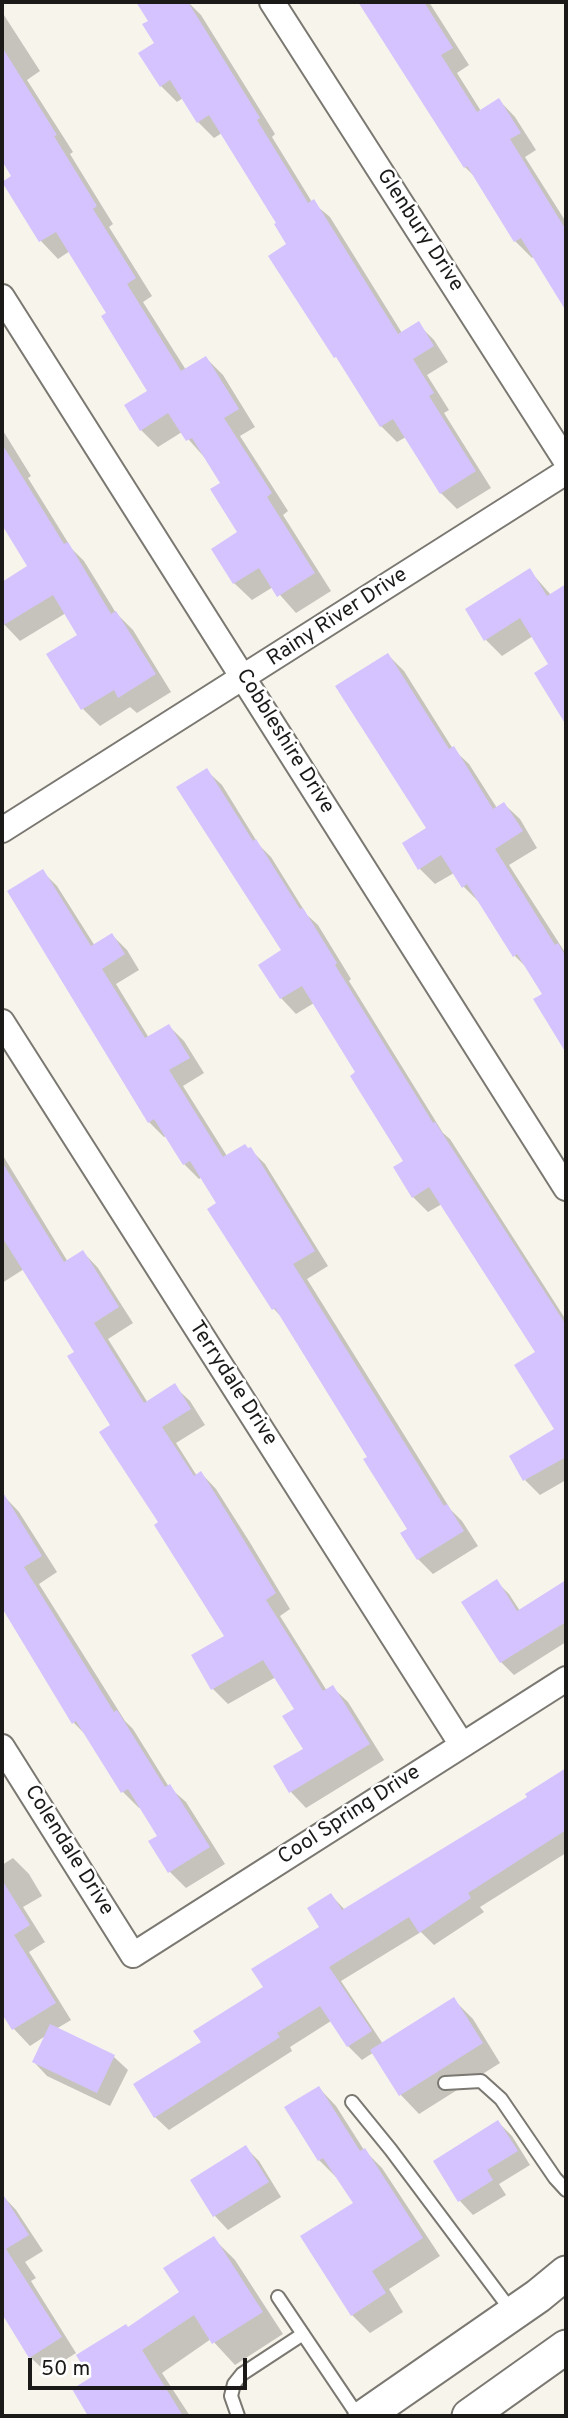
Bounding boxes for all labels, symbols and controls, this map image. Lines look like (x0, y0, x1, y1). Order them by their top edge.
street label: Glenbury Drive (370, 165, 468, 297)
street label: Rainy River Drive (263, 563, 413, 673)
street label: Cobbleshire Drive (229, 665, 339, 819)
street label: Terrydale Drive (182, 1317, 282, 1451)
street label: Cool Spring Drive (274, 1761, 426, 1871)
street label: Colendale Drive (18, 1781, 118, 1921)
scale bar (32, 2344, 250, 2388)
text: 50 m (41, 2356, 90, 2383)

